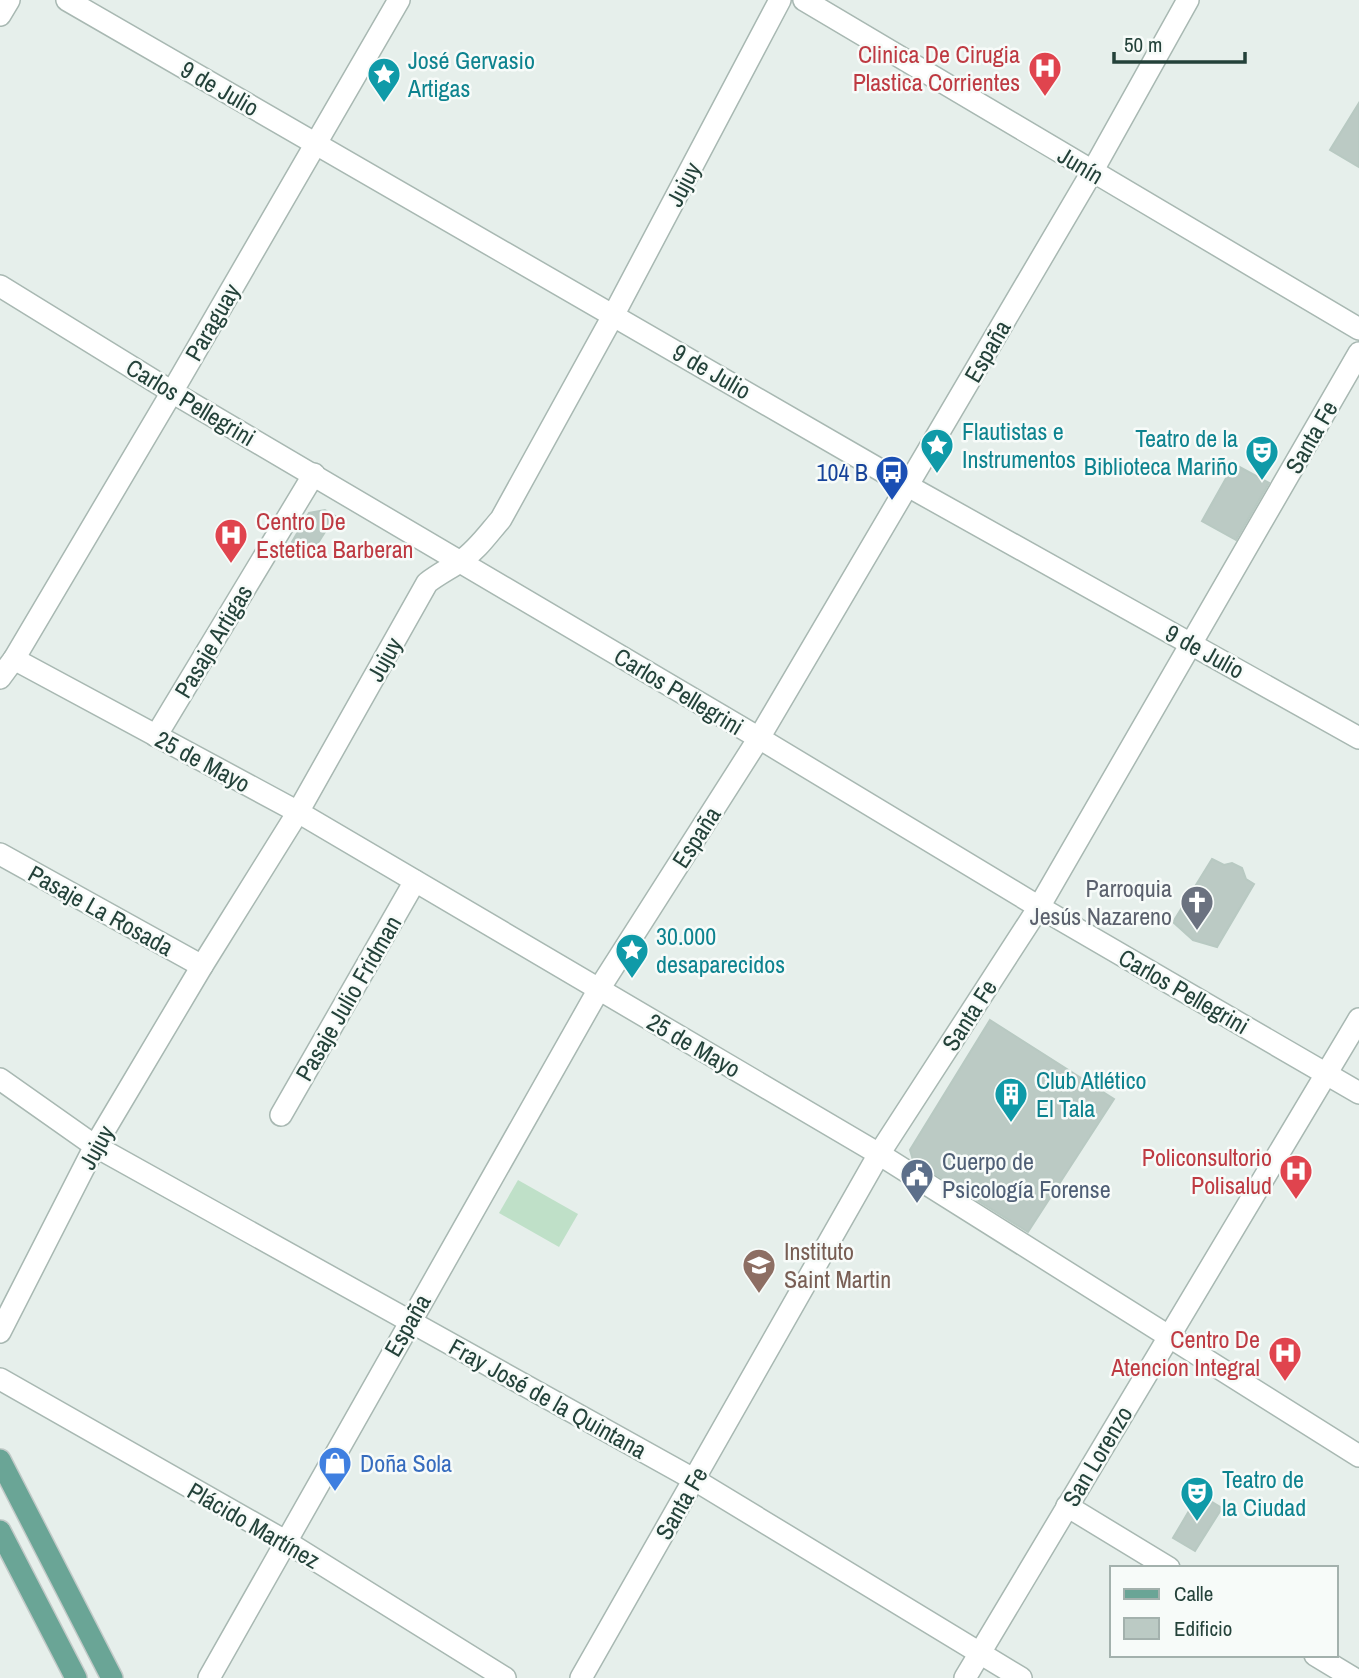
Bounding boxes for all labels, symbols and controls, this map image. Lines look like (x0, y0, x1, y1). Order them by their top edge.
scale bar (1114, 21, 1245, 65)
text: 50 m (1124, 30, 1162, 59)
place label: Clinica De Cirugia Plastica Corrientes (853, 38, 1020, 98)
place label: José Gervasio Artigas (407, 44, 535, 104)
hospital icon: Clinica De Cirugia Plastica Corrientes (1026, 49, 1064, 98)
street label: 9 de Julio (175, 53, 265, 123)
place icon: José Gervasio Artigas (365, 55, 403, 104)
street label: Junín (1052, 139, 1110, 191)
street label: Jujuy (658, 156, 708, 212)
street label: Paraguay (177, 277, 247, 366)
street label: España (956, 314, 1018, 388)
street label: 9 de Julio (667, 336, 757, 406)
street label: Carlos Pellegrini (120, 351, 262, 453)
street label: Santa Fe (1277, 395, 1345, 479)
place label: Flautistas e Instrumentos (962, 415, 1076, 475)
place label: Teatro de la Biblioteca Mariño (1084, 422, 1238, 482)
place icon: Flautistas e Instrumentos (918, 426, 956, 475)
theatre icon: Teatro de la Biblioteca Mariño (1243, 433, 1281, 482)
bus stop icon: 104 B (873, 453, 911, 502)
place label: 104 B (817, 456, 868, 488)
place label: Centro De Estetica Barberan (256, 505, 414, 565)
hospital icon: Centro De Estetica Barberan (212, 516, 250, 565)
street label: Pasaje Artigas (167, 578, 259, 704)
street label: 9 de Julio (1160, 616, 1250, 686)
street label: Jujuy (359, 631, 409, 687)
street label: Carlos Pellegrini (608, 640, 750, 742)
street label: 25 de Mayo (150, 723, 256, 799)
street label: España (664, 800, 728, 874)
street label: Pasaje La Rosada (23, 857, 179, 963)
place label: Parroquia Jesús Nazareno (1030, 872, 1172, 932)
church icon: Parroquia Jesús Nazareno (1178, 883, 1216, 932)
street label: Pasaje Julio Fridman (288, 909, 408, 1087)
place label: 30.000 desaparecidos (656, 920, 785, 980)
place icon: 30.000 desaparecidos (613, 931, 651, 980)
street label: Carlos Pellegrini (1113, 941, 1255, 1041)
street label: Santa Fe (934, 973, 1004, 1057)
street label: 25 de Mayo (641, 1005, 747, 1085)
place label: Club Atlético El Tala (1036, 1064, 1147, 1124)
building icon: Club Atlético El Tala (992, 1075, 1030, 1124)
street label: Jujuy (71, 1119, 121, 1175)
place label: Policonsultorio Polisalud (1142, 1141, 1272, 1201)
place label: Cuerpo de Psicología Forense (942, 1145, 1111, 1205)
hospital icon: Policonsultorio Polisalud (1277, 1152, 1315, 1201)
public building icon: Cuerpo de Psicología Forense (898, 1156, 936, 1205)
place label: Instituto Saint Martin (784, 1235, 891, 1295)
school or university icon: Instituto Saint Martin (740, 1246, 778, 1295)
street label: España (376, 1288, 438, 1362)
place label: Centro De Atencion Integral (1110, 1323, 1260, 1383)
street label: Fray José de la Quintana (444, 1330, 652, 1466)
hospital icon: Centro De Atencion Integral (1266, 1334, 1304, 1383)
street label: San Lorenzo (1055, 1400, 1139, 1512)
shop icon: Doña Sola (316, 1444, 354, 1493)
place label: Doña Sola (360, 1447, 452, 1479)
street label: Santa Fe (647, 1461, 715, 1545)
place label: Teatro de la Ciudad (1222, 1463, 1306, 1523)
street label: Plácido Martínez (182, 1474, 326, 1576)
theatre icon: Teatro de la Ciudad (1178, 1474, 1216, 1523)
legend (1110, 1566, 1338, 1657)
text: Calle (1174, 1579, 1213, 1608)
text: Edificio (1174, 1614, 1232, 1643)

